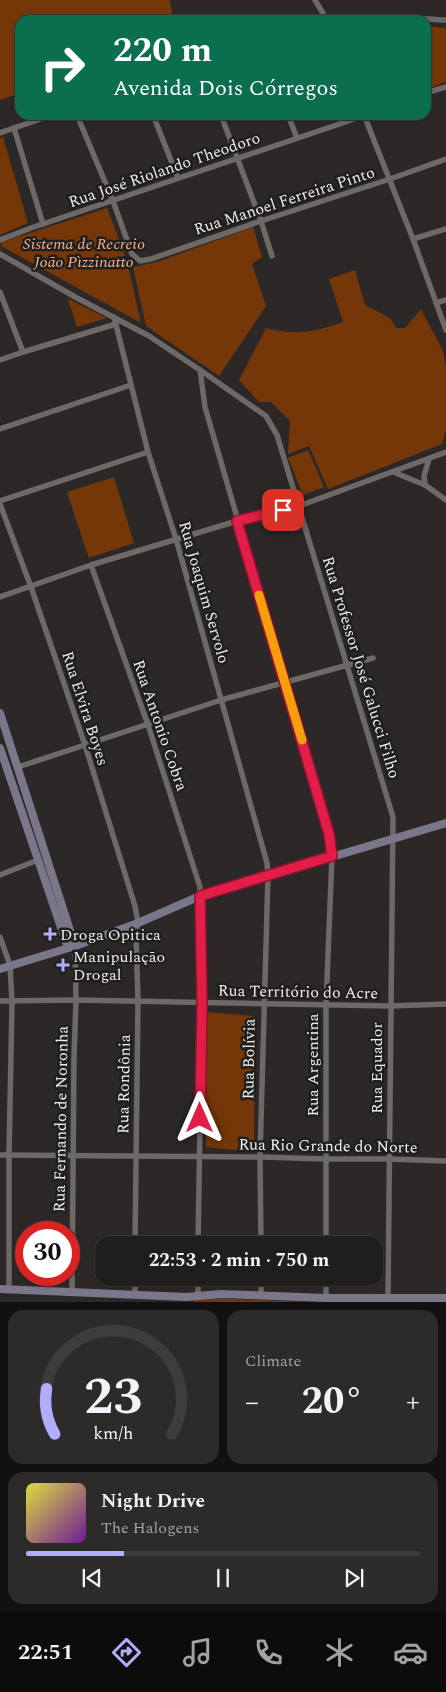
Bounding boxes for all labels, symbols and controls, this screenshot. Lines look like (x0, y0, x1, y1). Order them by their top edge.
text: 220 m (113, 24, 212, 77)
icon: right (30, 35, 95, 100)
text: Avenida Dois Córregos (113, 72, 338, 105)
street label: Rua José Riolando Theodoro (65, 126, 263, 214)
street label: Rua Manoel Ferreira Pinto (191, 160, 378, 242)
park label: Sistema de Recreio João Pìzzinatto (23, 232, 145, 274)
pin (262, 489, 304, 531)
icon: arrive (269, 496, 297, 524)
street label: Rua Joaquim Servolo (172, 518, 236, 666)
street label: Rua Professor José Galucci Filho (316, 553, 406, 781)
street label: Rua Elvira Boyes (55, 648, 115, 769)
street label: Rua Antonio Cobra (126, 656, 194, 794)
place label: Droga Opitica (60, 923, 161, 947)
marker: Droga Opitica (44, 928, 56, 940)
place label: Manipulação Drogal (73, 945, 165, 987)
marker: Manipulação Drogal (57, 959, 69, 971)
street label: Rua Território do Acre (218, 979, 378, 1005)
street label: Rua Argentina (301, 1013, 325, 1117)
street label: Rua Bolívia (236, 1018, 262, 1100)
street label: Rua Equador (365, 1022, 389, 1114)
street label: Rua Fernando de Noronha (47, 1026, 75, 1212)
street label: Rua Rondônia (111, 1034, 137, 1134)
position arrow (173, 1091, 225, 1143)
street label: Rua Rio Grande do Norte (238, 1132, 418, 1160)
speed limit sign: 30 (15, 1221, 80, 1286)
text: 22:53 · 2 min · 750 m (149, 1246, 329, 1275)
text: Climate (245, 1349, 301, 1373)
text: 23 (84, 1358, 143, 1437)
text: 20° (302, 1373, 363, 1431)
text: − (245, 1381, 259, 1424)
text: + (406, 1381, 420, 1424)
text: km/h (93, 1420, 134, 1447)
text: Night Drive (101, 1487, 205, 1516)
text: The Halogens (101, 1516, 199, 1540)
icon: previous (78, 1564, 106, 1592)
icon: pause (209, 1564, 237, 1592)
icon: next (340, 1564, 368, 1592)
icon: directions (109, 1635, 144, 1670)
icon: music (180, 1635, 215, 1670)
icon: phone (251, 1635, 286, 1670)
icon: climate (322, 1635, 357, 1670)
icon: car (393, 1635, 428, 1670)
text: 22:51 (18, 1636, 73, 1669)

